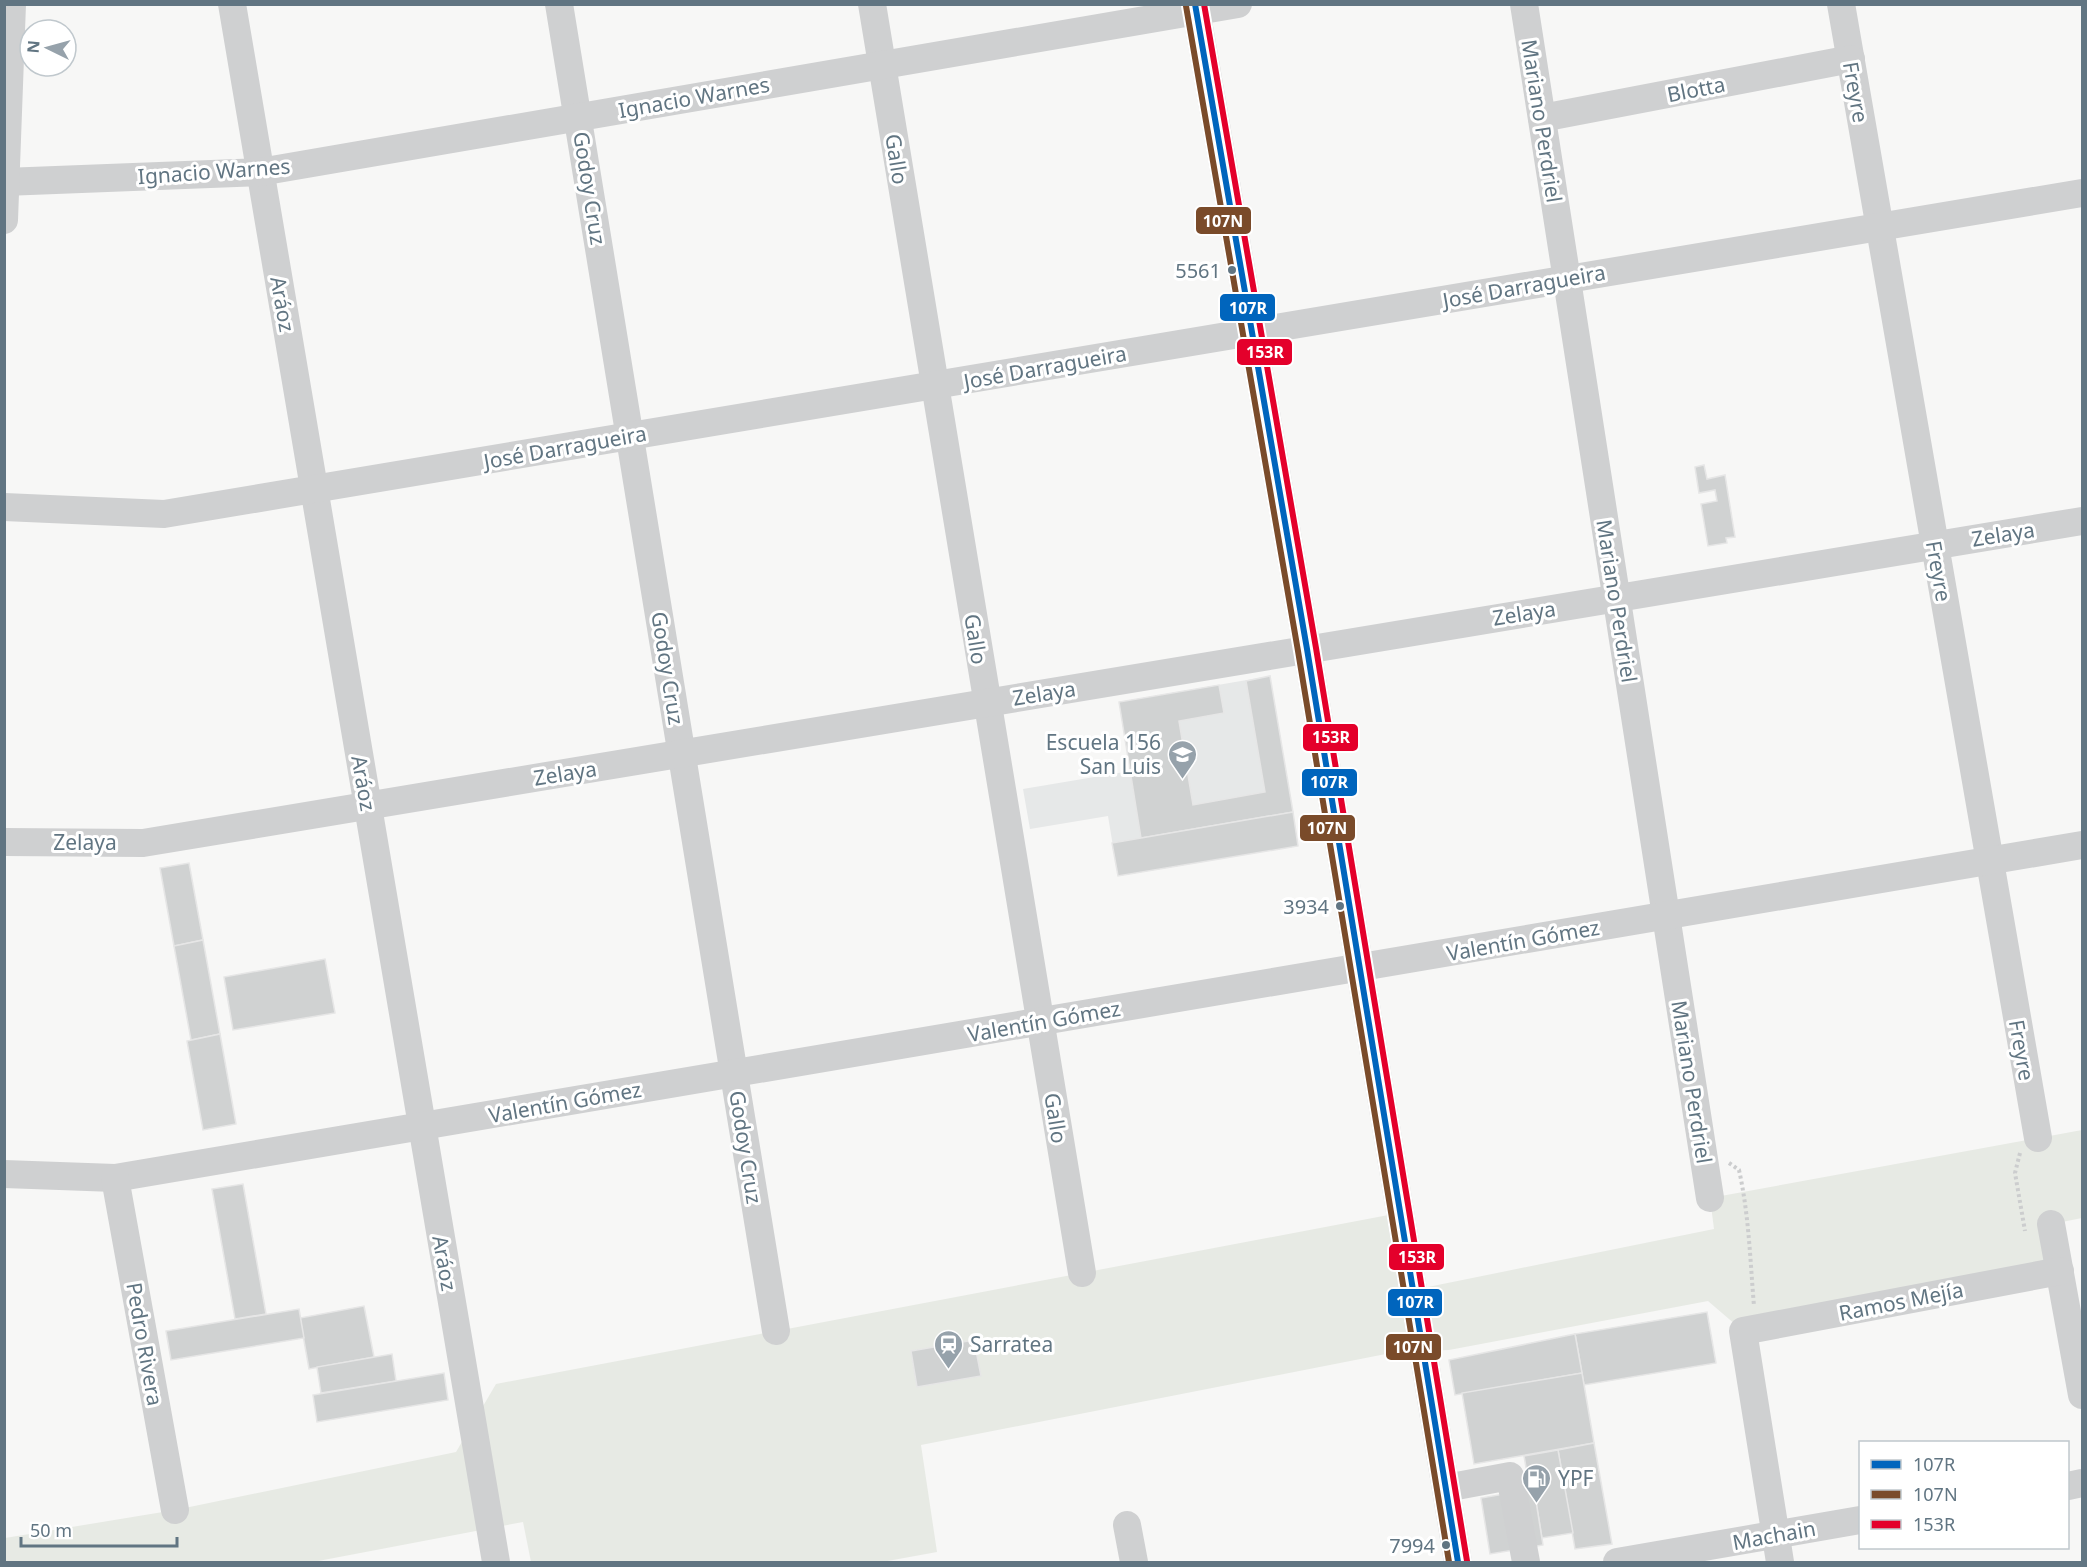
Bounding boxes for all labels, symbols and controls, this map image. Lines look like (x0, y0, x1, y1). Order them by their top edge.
north arrow (18, 18, 78, 78)
street label: Mariano Perdriel (1515, 37, 1569, 205)
text: N (22, 39, 45, 54)
street label: Freyre (1837, 59, 1875, 125)
street label: Ignacio Warnes (616, 70, 772, 124)
street label: Blotta (1665, 70, 1727, 108)
street label: Godoy Cruz (567, 129, 613, 247)
street label: Gallo (879, 132, 915, 186)
street label: Ignacio Warnes (137, 152, 291, 190)
line badge: 107N (1195, 206, 1252, 235)
text: 107N (1203, 210, 1243, 232)
place label: 5561 (1175, 257, 1221, 284)
street label: José Darragueira (1438, 258, 1608, 314)
marker: 5561 (1226, 264, 1238, 276)
street label: Aráoz (264, 274, 302, 334)
line badge: 107R (1219, 293, 1276, 322)
text: 107R (1229, 297, 1267, 319)
line badge: 153R (1236, 338, 1293, 366)
street label: José Darragueira (959, 339, 1129, 395)
text: 153R (1246, 341, 1284, 363)
street label: José Darragueira (479, 419, 649, 475)
street label: Zelaya (1969, 515, 2037, 553)
street label: Mariano Perdriel (1590, 517, 1644, 685)
street label: Freyre (1920, 538, 1958, 604)
street label: Zelaya (1490, 594, 1558, 632)
street label: Godoy Cruz (645, 609, 691, 727)
street label: Gallo (958, 612, 994, 666)
street label: Zelaya (1010, 674, 1078, 712)
line badge: 153R (1302, 723, 1359, 752)
text: 153R (1312, 726, 1350, 748)
place label: Escuela 156 San Luis (1046, 728, 1161, 780)
school or university icon: Escuela 156 San Luis (1166, 738, 1198, 780)
street label: Aráoz (345, 753, 383, 813)
street label: Zelaya (531, 754, 599, 792)
line badge: 107R (1301, 768, 1358, 797)
text: 107R (1310, 771, 1348, 793)
line badge: 107N (1299, 814, 1356, 842)
text: 107N (1307, 817, 1347, 839)
street label: Zelaya (53, 828, 117, 856)
place label: 3934 (1283, 893, 1330, 920)
marker: 3934 (1334, 900, 1346, 912)
street label: Valentín Gómez (1444, 913, 1602, 967)
street label: Valentín Gómez (965, 994, 1123, 1048)
street label: Mariano Perdriel (1665, 998, 1719, 1166)
street label: Freyre (2003, 1017, 2041, 1083)
street label: Valentín Gómez (486, 1075, 644, 1129)
street label: Godoy Cruz (723, 1088, 769, 1206)
street label: Gallo (1038, 1091, 1074, 1145)
street label: Aráoz (426, 1233, 464, 1293)
line badge: 153R (1388, 1243, 1445, 1271)
text: 153R (1398, 1246, 1436, 1268)
street label: Ramos Mejía (1836, 1275, 1966, 1327)
street label: Pedro Rivera (120, 1280, 170, 1408)
line badge: 107R (1387, 1288, 1443, 1317)
text: 107R (1396, 1291, 1434, 1313)
station icon: Sarratea (933, 1328, 965, 1370)
place label: Sarratea (970, 1330, 1053, 1358)
line badge: 107N (1385, 1333, 1442, 1361)
text: 107N (1393, 1336, 1433, 1358)
legend (1859, 1441, 2069, 1549)
text: 107R (1913, 1452, 1955, 1476)
fuel station icon: YPF (1521, 1462, 1553, 1504)
place label: YPF (1558, 1464, 1594, 1492)
text: 107N (1913, 1482, 1958, 1506)
scale bar (21, 1510, 177, 1548)
text: 153R (1913, 1512, 1955, 1536)
street label: Machain (1730, 1514, 1818, 1556)
text: 50 m (30, 1518, 72, 1542)
place label: 7994 (1389, 1532, 1436, 1559)
marker: 7994 (1440, 1539, 1452, 1551)

